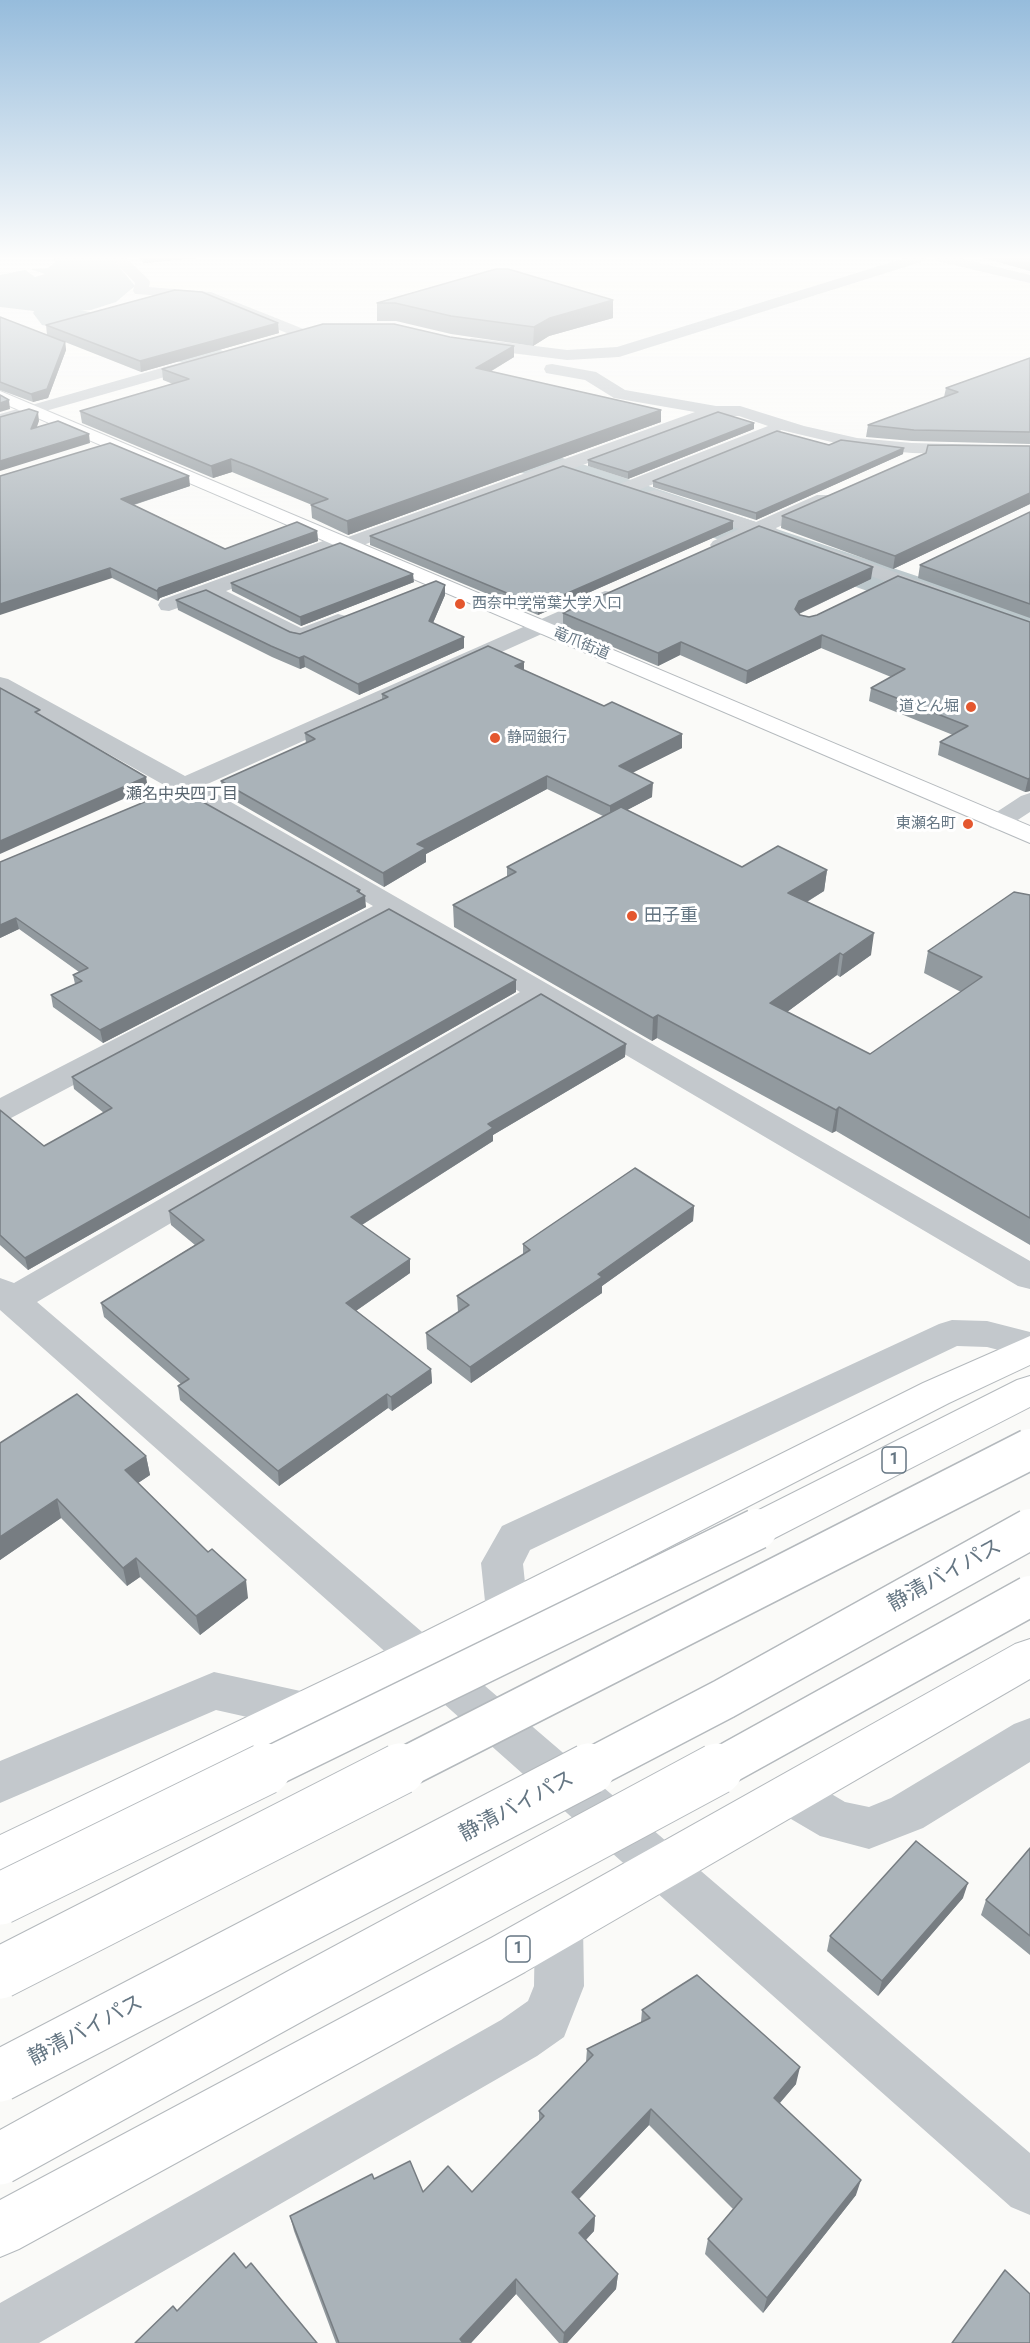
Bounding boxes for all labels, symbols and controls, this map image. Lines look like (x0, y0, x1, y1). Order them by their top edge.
place label: 西奈中学常葉大学入口 (472, 595, 622, 613)
marker: 西奈中学常葉大学入口 (453, 597, 467, 611)
street label: 竜爪街道 (550, 624, 612, 664)
place label: 道とん堀 (899, 698, 959, 716)
marker: 道とん堀 (964, 700, 978, 714)
place label: 静岡銀行 (507, 729, 567, 747)
marker: 静岡銀行 (488, 731, 502, 745)
district label: 瀬名中央四丁目 (126, 785, 238, 805)
place label: 東瀬名町 (896, 815, 956, 833)
marker: 東瀬名町 (961, 817, 975, 831)
place label: 田子重 (644, 905, 698, 927)
marker: 田子重 (625, 909, 639, 923)
road number: 1 (882, 1447, 906, 1473)
street label: 静清バイパス (884, 1534, 1006, 1618)
street label: 静清バイパス (455, 1766, 579, 1848)
road number: 1 (506, 1936, 530, 1962)
street label: 静清バイパス (24, 1990, 148, 2072)

